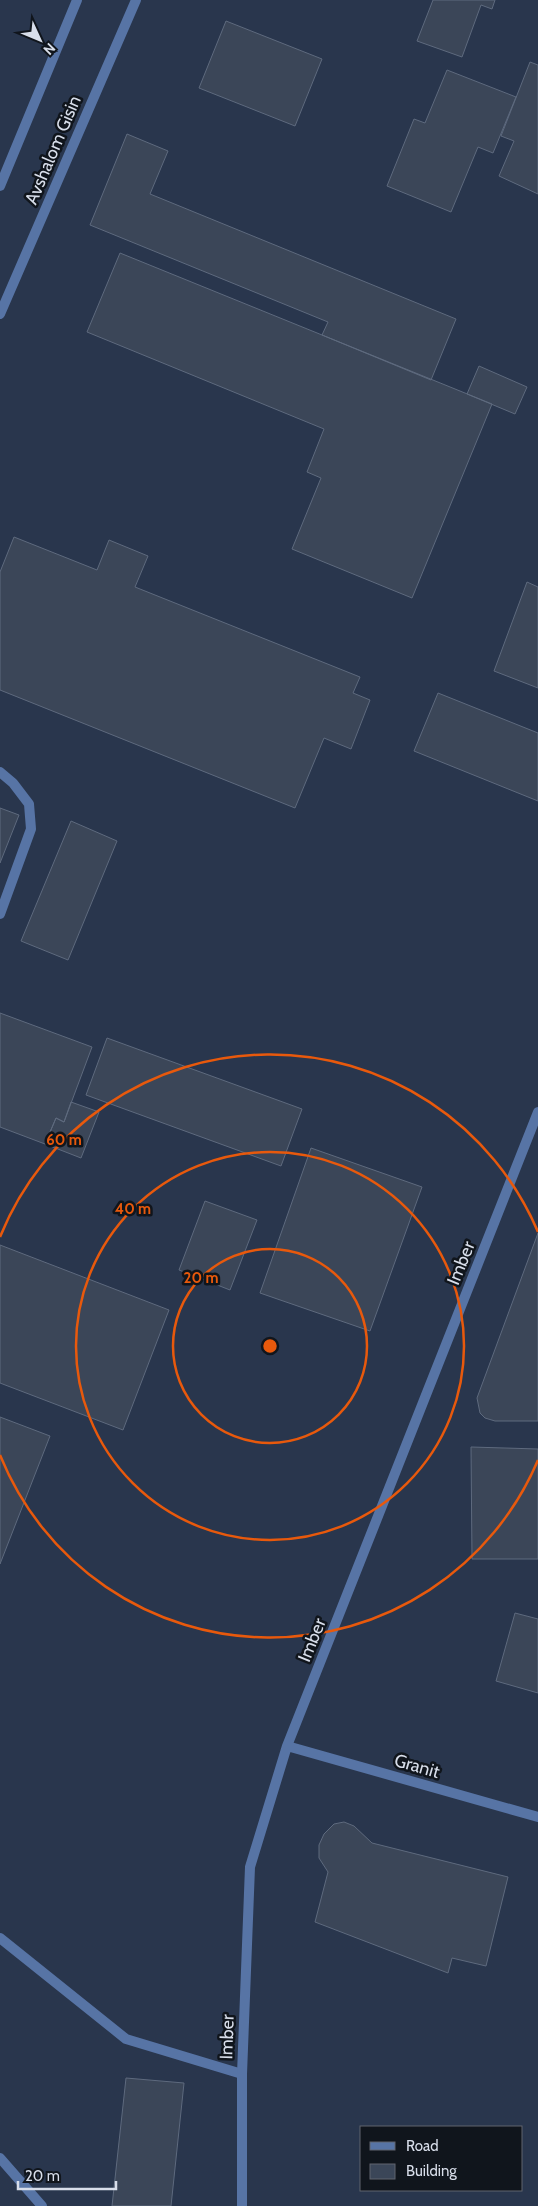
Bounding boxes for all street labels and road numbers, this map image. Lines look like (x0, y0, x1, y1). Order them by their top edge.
street label: Avshalom Gisin (20, 92, 86, 208)
street label: Imber (442, 1238, 480, 1288)
street label: Imber (293, 1615, 331, 1665)
street label: Granit (392, 1749, 442, 1783)
street label: Imber (215, 2014, 239, 2060)

